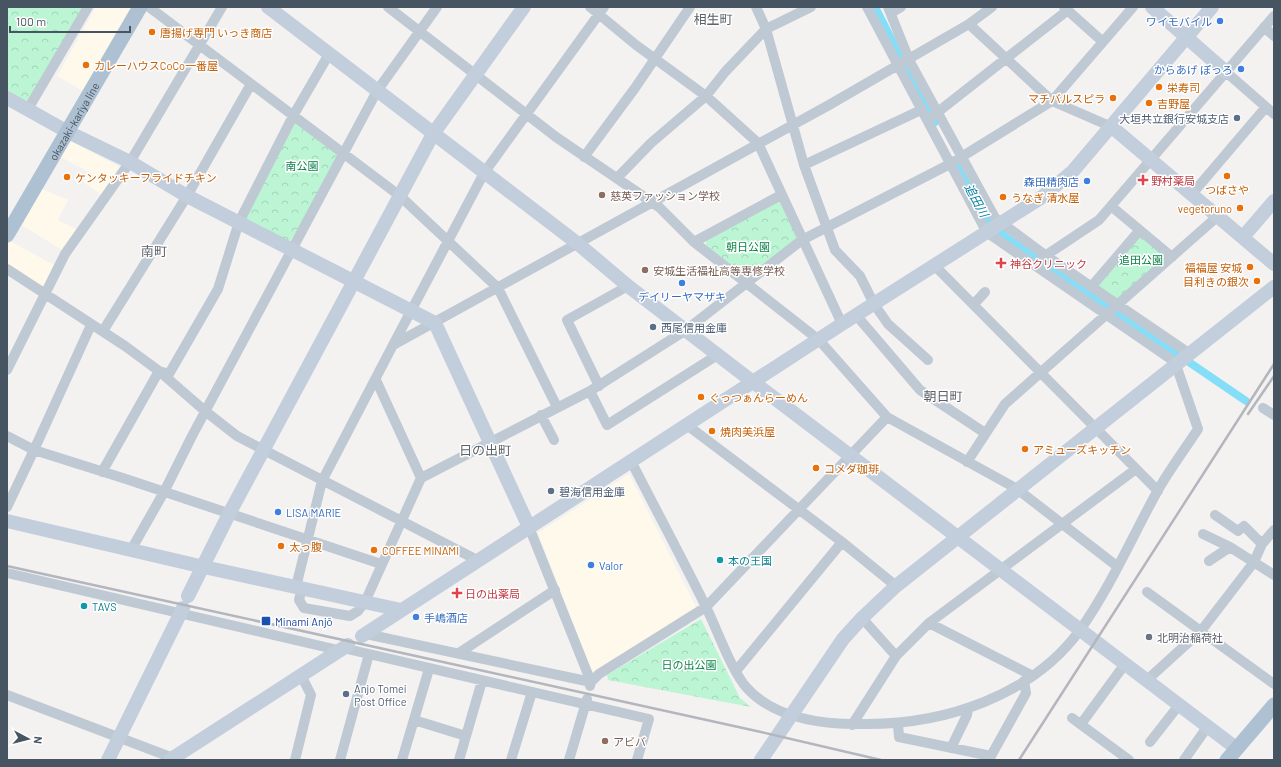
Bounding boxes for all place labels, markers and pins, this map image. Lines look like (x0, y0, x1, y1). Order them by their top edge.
place label: ワイモバイル (1146, 15, 1212, 28)
marker: ワイモバイル (1215, 16, 1225, 26)
place label: 唐揚げ専門 いっき商店 (160, 26, 272, 39)
marker: 唐揚げ専門 いっき商店 (147, 27, 157, 37)
place label: カレーハウスCoCo一番屋 (94, 59, 218, 72)
marker: カレーハウスCoCo一番屋 (81, 60, 91, 70)
place label: からあげ ぽっろ (1154, 63, 1233, 76)
marker: からあげ ぽっろ (1236, 64, 1246, 74)
place label: 栄寿司 (1167, 81, 1200, 94)
marker: 栄寿司 (1154, 82, 1164, 92)
place label: マチバルスピラ (1028, 92, 1105, 105)
marker: マチバルスピラ (1108, 93, 1118, 103)
place label: 吉野屋 (1157, 97, 1190, 110)
marker: 吉野屋 (1144, 98, 1154, 108)
place label: 大垣共立銀行安城支店 (1119, 112, 1229, 125)
marker: 大垣共立銀行安城支店 (1232, 113, 1242, 123)
place label: ケンタッキーフライドチキン (75, 171, 217, 184)
marker: つばさや (1222, 171, 1232, 181)
marker: ケンタッキーフライドチキン (62, 172, 72, 182)
place label: 野村薬局 (1151, 174, 1195, 187)
place label: 森田精肉店 (1024, 175, 1079, 188)
marker: 野村薬局 (1138, 175, 1148, 185)
marker: 森田精肉店 (1082, 176, 1092, 186)
place label: つばさや (1205, 183, 1249, 196)
place label: 慈英ファッション学校 (610, 189, 720, 202)
marker: 慈英ファッション学校 (597, 190, 607, 200)
place label: うなぎ 清水屋 (1011, 191, 1079, 204)
marker: うなぎ 清水屋 (998, 192, 1008, 202)
place label: vegetoruno (1178, 202, 1232, 215)
marker: vegetoruno (1235, 203, 1245, 213)
marker: 神谷クリニック (995, 257, 1007, 269)
place label: 神谷クリニック (1010, 257, 1087, 270)
place label: 福福屋 安城 (1185, 261, 1242, 274)
marker: 福福屋 安城 (1245, 262, 1255, 272)
place label: 安城生活福祉高等専修学校 (653, 264, 785, 277)
marker: 安城生活福祉高等専修学校 (640, 265, 650, 275)
place label: 目利きの銀次 (1183, 275, 1249, 288)
marker: 目利きの銀次 (1252, 276, 1262, 286)
marker: デイリーヤマザキ (677, 278, 687, 288)
place label: デイリーヤマザキ (638, 290, 726, 303)
place label: 西尾信用金庫 (661, 321, 727, 334)
marker: 西尾信用金庫 (648, 322, 658, 332)
place label: ぐっつぁんらーめん (709, 391, 808, 404)
marker: ぐっつぁんらーめん (696, 392, 706, 402)
place label: 焼肉美浜屋 (720, 425, 775, 438)
marker: 焼肉美浜屋 (707, 426, 717, 436)
place label: アミューズキッチン (1033, 443, 1131, 456)
marker: アミューズキッチン (1020, 444, 1030, 454)
place label: コメダ珈琲 (824, 462, 879, 475)
marker: コメダ珈琲 (811, 463, 821, 473)
place label: 碧海信用金庫 (559, 485, 625, 498)
marker: 碧海信用金庫 (546, 486, 556, 496)
place label: LISA MARIE (286, 506, 342, 519)
marker: LISA MARIE (273, 507, 283, 517)
place label: 太っ腹 (289, 540, 322, 553)
marker: 太っ腹 (276, 541, 286, 551)
place label: COFFEE MINAMI (382, 544, 459, 557)
marker: COFFEE MINAMI (369, 545, 379, 555)
place label: 本の王国 (728, 554, 772, 567)
marker: 本の王国 (715, 555, 725, 565)
place label: Valor (599, 559, 623, 572)
marker: Valor (586, 560, 596, 570)
place label: 日の出薬局 (465, 587, 520, 600)
marker: 日の出薬局 (452, 588, 462, 598)
place label: TAVS (92, 600, 117, 613)
marker: TAVS (79, 601, 89, 611)
place label: 手嶋酒店 (424, 611, 468, 624)
marker: 手嶋酒店 (411, 612, 421, 622)
marker: Minami Anjō (260, 615, 272, 627)
place label: Minami Anjō (275, 615, 333, 628)
place label: 北明治稲荷社 (1157, 631, 1223, 644)
marker: 北明治稲荷社 (1144, 632, 1154, 642)
place label: Anjo Tomei Post Office (354, 682, 407, 708)
marker: Anjo Tomei Post Office (341, 689, 351, 699)
place label: アビバ (613, 735, 646, 748)
marker: アビバ (600, 736, 610, 746)

